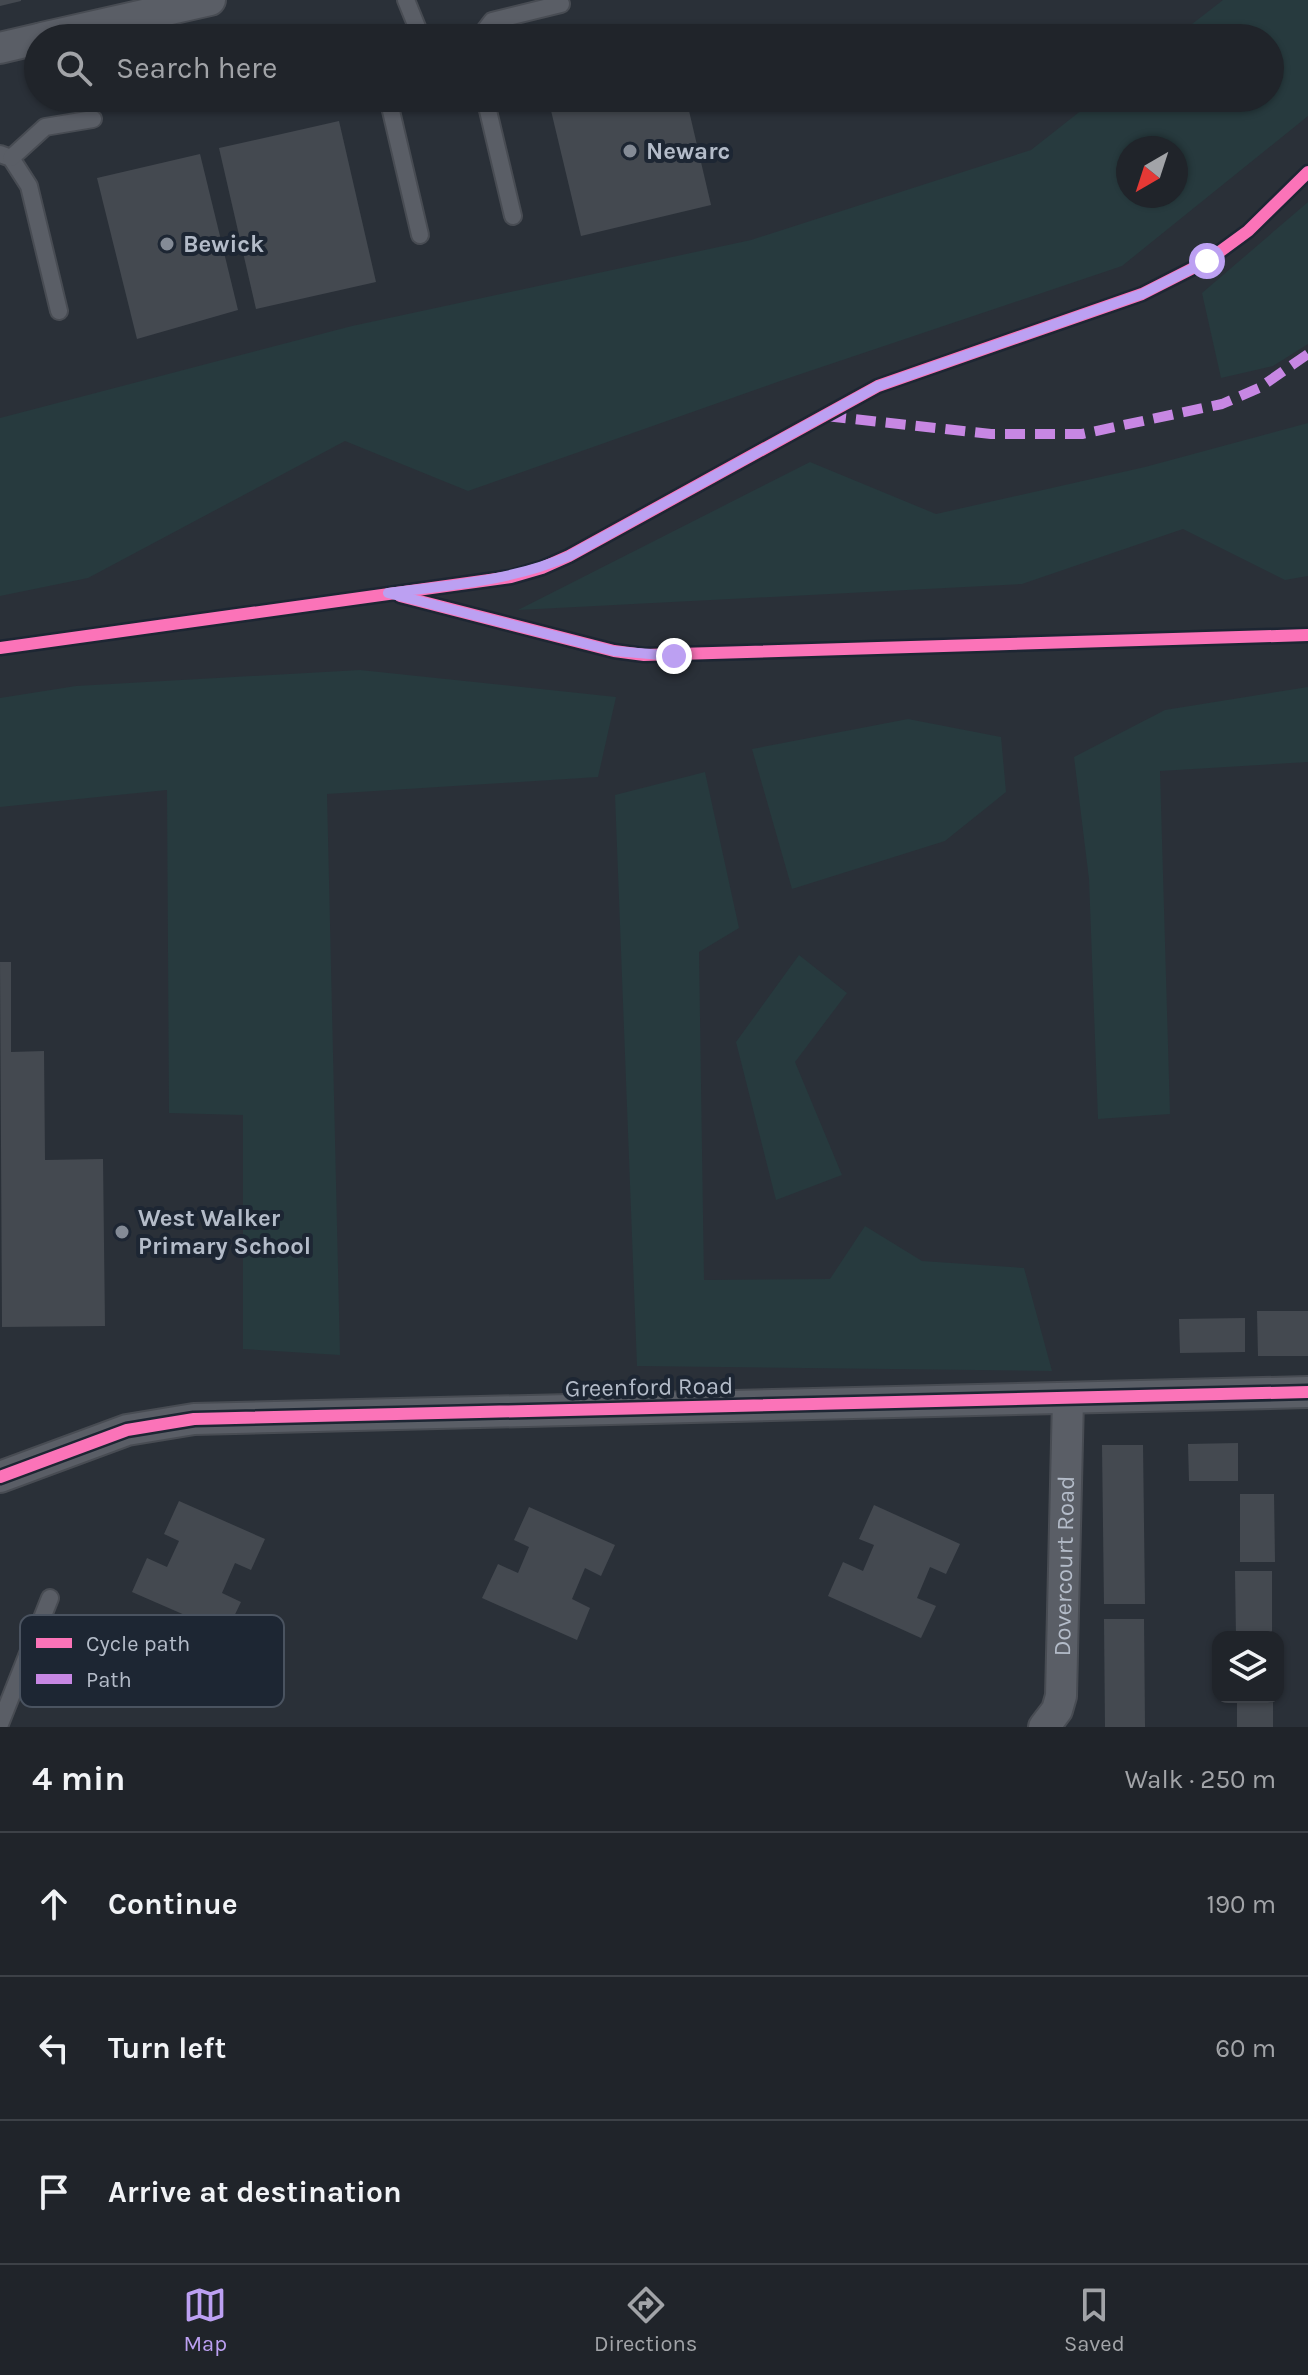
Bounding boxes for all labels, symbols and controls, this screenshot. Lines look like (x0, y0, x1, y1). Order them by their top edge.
search box (24, 24, 1284, 112)
icon: search (52, 46, 96, 90)
text: Search here (116, 50, 277, 86)
north arrow (1116, 136, 1188, 208)
place label: Newarc (646, 137, 730, 165)
marker: Newarc (621, 142, 639, 160)
place label: Bewick (183, 230, 264, 258)
marker: Bewick (158, 235, 176, 253)
route start (1189, 243, 1225, 279)
route end (656, 638, 692, 674)
place label: West Walker Primary School (138, 1204, 311, 1260)
marker: West Walker Primary School (113, 1223, 131, 1241)
street label: Greenford Road (565, 1372, 733, 1402)
street label: Dovercourt Road (1048, 1475, 1080, 1657)
legend (20, 1615, 284, 1707)
text: Cycle path (86, 1631, 190, 1657)
map controls (1212, 1631, 1284, 1703)
button: layers (1212, 1631, 1284, 1703)
text: Path (86, 1667, 132, 1693)
text: 4 min (32, 1759, 125, 1799)
text: Walk · 250 m (1125, 1764, 1276, 1795)
icon: ahead (32, 1882, 76, 1926)
text: Continue (108, 1886, 238, 1922)
text: 190 m (1206, 1889, 1276, 1920)
icon: left (32, 2026, 76, 2070)
text: Turn left (108, 2030, 226, 2066)
text: 60 m (1215, 2033, 1276, 2064)
icon: arrive (32, 2170, 76, 2214)
text: Arrive at destination (108, 2174, 402, 2210)
tab: Map (183, 2283, 227, 2357)
tab: Directions (594, 2283, 697, 2357)
tab: Saved (1064, 2283, 1125, 2357)

